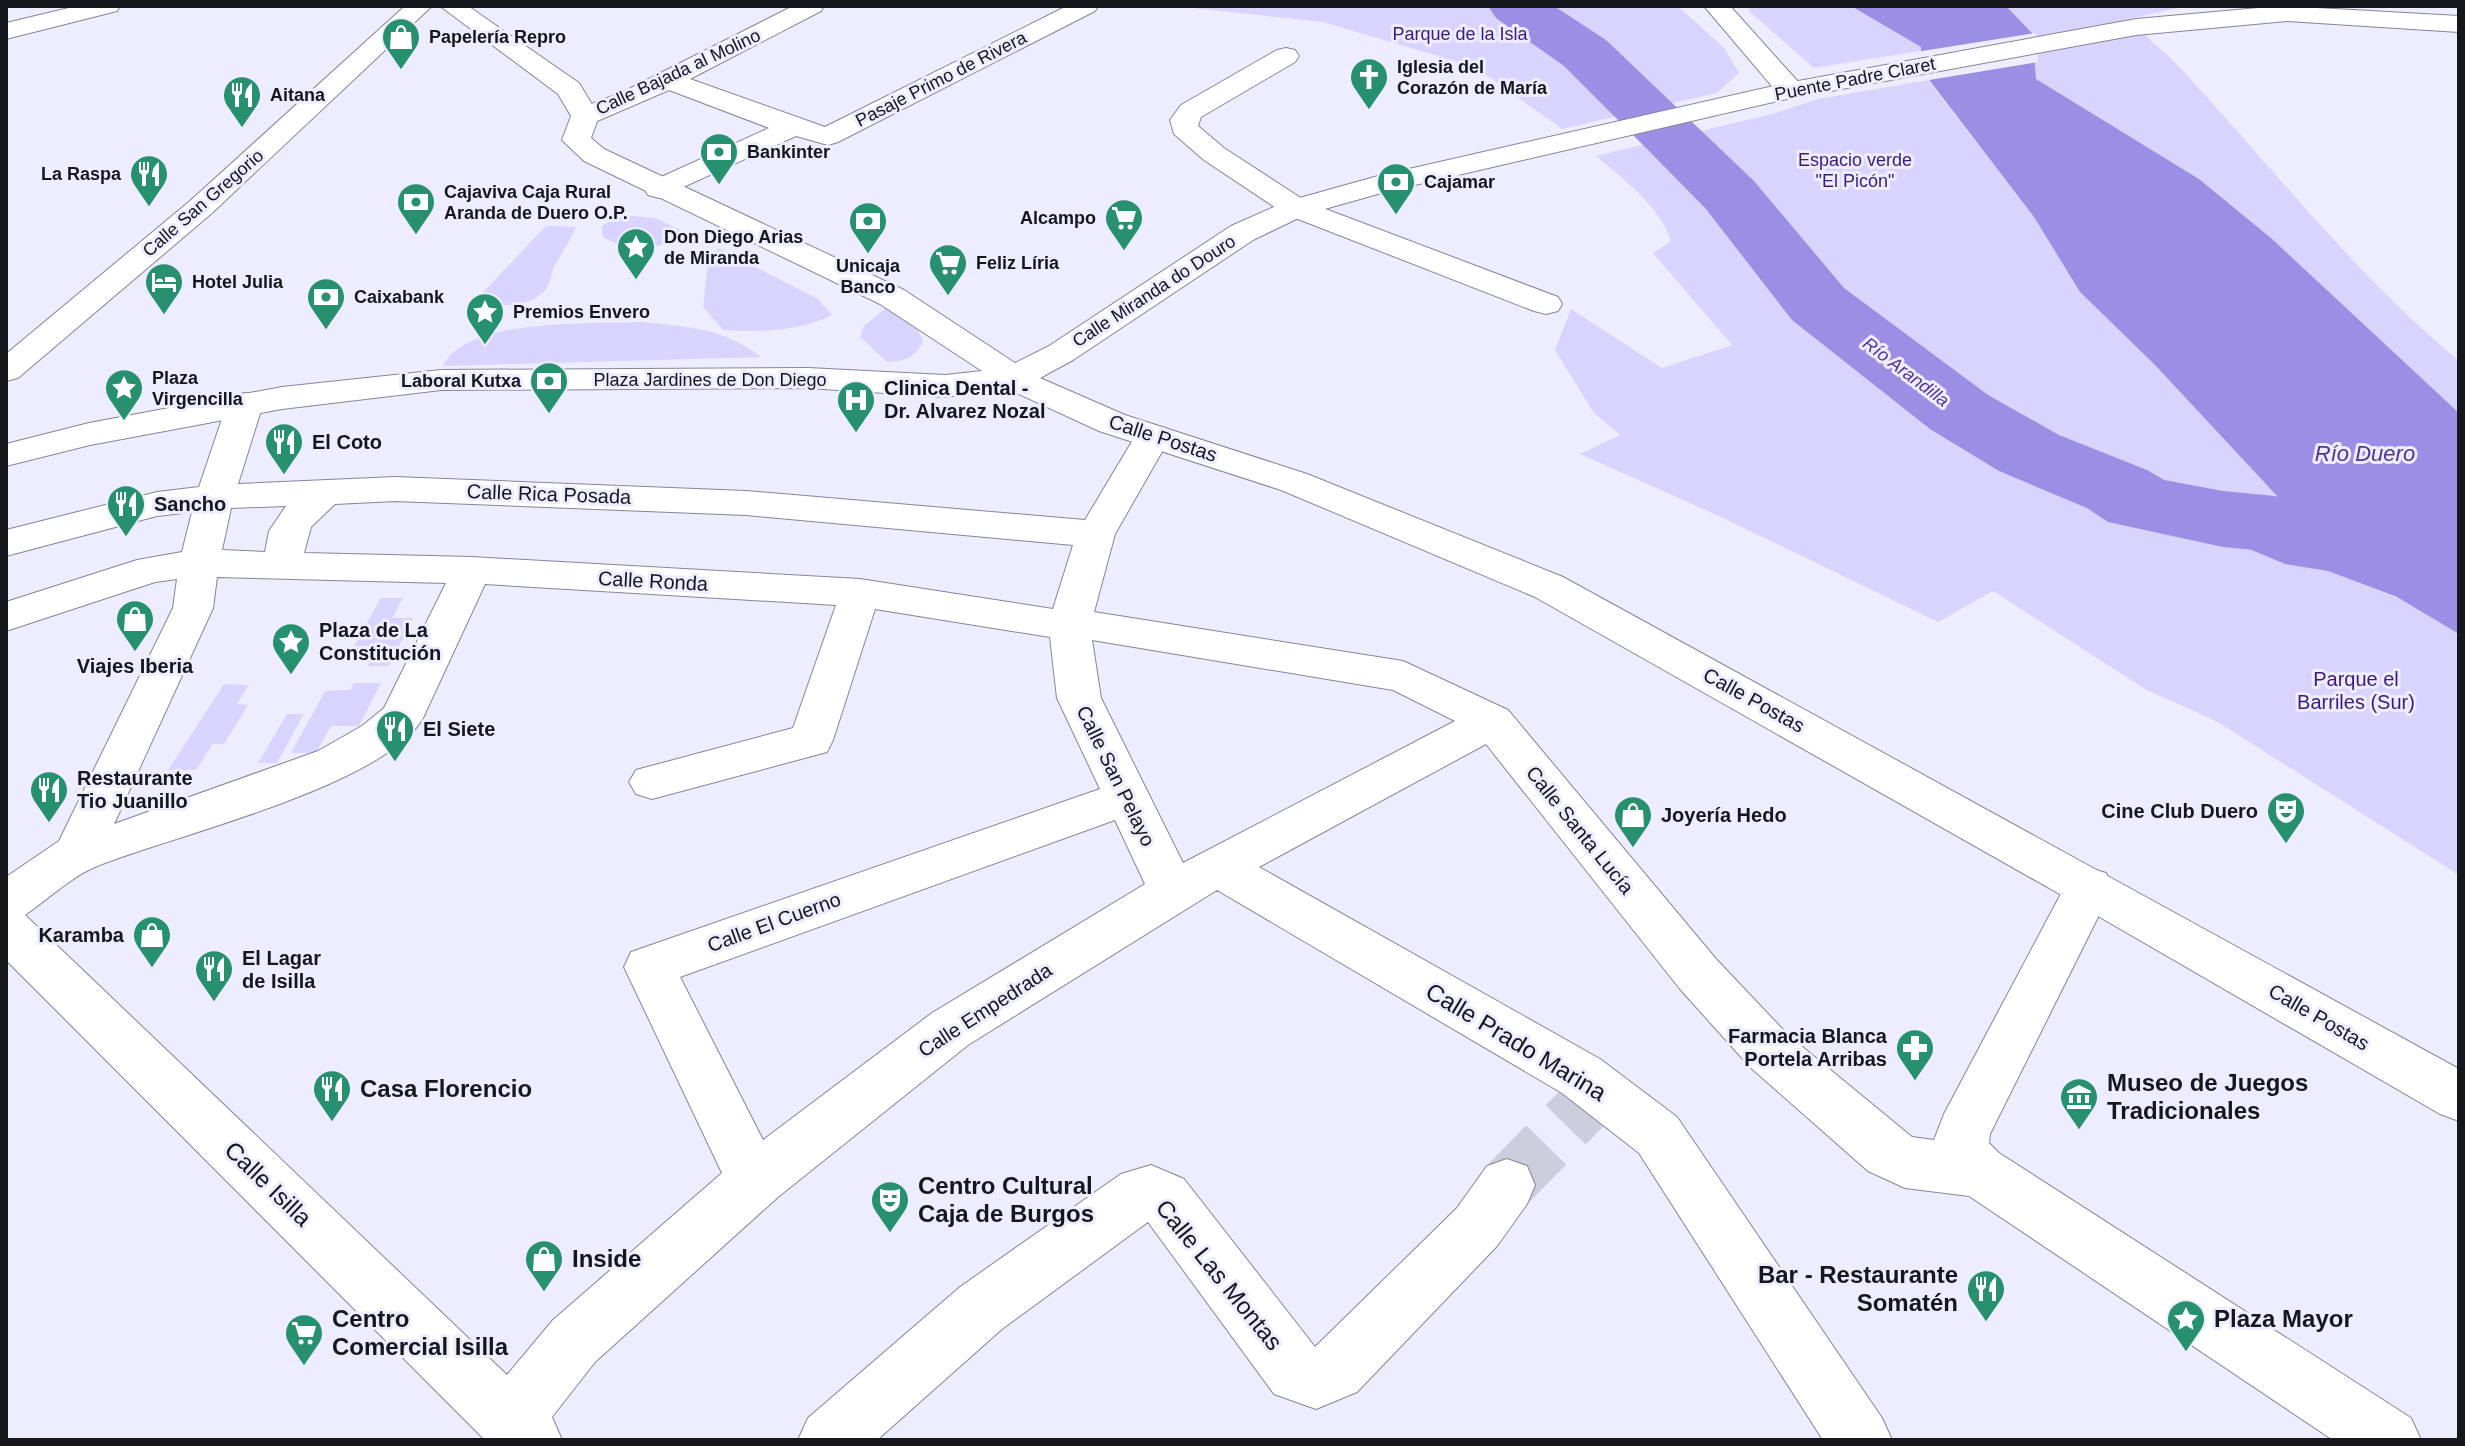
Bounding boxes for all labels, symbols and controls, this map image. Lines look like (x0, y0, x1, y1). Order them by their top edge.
shop icon: Papelería Repro (380, 16, 422, 71)
park label: Parque de la Isla (1392, 24, 1529, 44)
street label: Calle Bajada al Molino (593, 25, 763, 119)
place label: Papelería Repro (429, 27, 566, 47)
street label: Pasaje Primo de Rivera (852, 27, 1031, 131)
street label: Puente Padre Claret (1773, 54, 1937, 104)
church icon: Iglesia del Corazón de María (1348, 56, 1390, 111)
place label: Iglesia del Corazón de María (1397, 57, 1548, 98)
restaurant icon: Aitana (221, 74, 263, 129)
place label: Aitana (270, 85, 326, 105)
bank icon: Bankinter (698, 131, 740, 186)
place label: Bankinter (747, 142, 830, 162)
street label: Calle San Gregorio (139, 145, 267, 261)
park label: Espacio verde "El Picón" (1798, 150, 1912, 191)
restaurant icon: La Raspa (128, 153, 170, 208)
bank icon: Cajamar (1375, 161, 1417, 216)
place label: La Raspa (41, 164, 122, 184)
place label: Cajamar (1424, 172, 1495, 192)
bank icon: Cajaviva Caja Rural Aranda de Duero O.P. (395, 181, 437, 236)
place label: Cajaviva Caja Rural Aranda de Duero O.P. (444, 182, 628, 223)
supermarket icon: Alcampo (1103, 197, 1145, 252)
bank icon: Unicaja Banco (847, 200, 889, 255)
place label: Alcampo (1020, 208, 1096, 228)
place icon: Don Diego Arias de Miranda (615, 226, 657, 281)
place label: Don Diego Arias de Miranda (664, 227, 803, 268)
street label: Calle Miranda do Douro (1069, 231, 1239, 351)
supermarket icon: Feliz Líria (927, 242, 969, 297)
place label: Feliz Líria (976, 253, 1060, 273)
place label: Unicaja Banco (836, 256, 901, 297)
hotel icon: Hotel Julia (143, 261, 185, 316)
place label: Hotel Julia (192, 272, 284, 292)
bank icon: Caixabank (305, 276, 347, 331)
place label: Caixabank (354, 287, 445, 307)
place icon: Premios Envero (464, 291, 506, 346)
place label: Premios Envero (513, 302, 650, 322)
water label: Río Arandilla (1859, 333, 1953, 411)
bank icon: Laboral Kutxa (528, 360, 570, 415)
place icon: Plaza Virgencilla (103, 367, 145, 422)
place label: Plaza Virgencilla (152, 368, 244, 409)
street label: Plaza Jardines de Don Diego (593, 370, 827, 390)
place label: Laboral Kutxa (401, 371, 522, 391)
place label: Clinica Dental - Dr. Alvarez Nozal (884, 377, 1046, 422)
hospital icon: Clinica Dental - Dr. Alvarez Nozal (835, 379, 877, 434)
street label: Calle Postas (1106, 410, 1220, 466)
restaurant icon: El Coto (263, 421, 305, 476)
place label: El Coto (312, 431, 382, 453)
water label: Río Duero (2315, 441, 2415, 466)
street label: Calle Rica Posada (466, 480, 632, 508)
restaurant icon: Sancho (105, 483, 147, 538)
place label: Sancho (154, 493, 226, 515)
street label: Calle Ronda (597, 567, 709, 595)
shop icon: Viajes Iberia (114, 598, 156, 653)
place label: Plaza de La Constitución (319, 619, 441, 664)
place icon: Plaza de La Constitución (270, 621, 312, 676)
place label: Viajes Iberia (77, 655, 194, 677)
street label: Calle Postas (1700, 663, 1808, 737)
park label: Parque el Barriles (Sur) (2297, 668, 2415, 713)
street label: Calle San Pelayo (1072, 702, 1160, 850)
restaurant icon: El Siete (374, 708, 416, 763)
place label: El Siete (423, 718, 495, 740)
street label: Calle Santa Lucía (1522, 762, 1639, 899)
place label: Restaurante Tio Juanillo (77, 767, 193, 812)
restaurant icon: Restaurante Tio Juanillo (28, 769, 70, 824)
theatre icon: Cine Club Duero (2265, 790, 2307, 845)
shop icon: Joyería Hedo (1612, 794, 1654, 849)
place label: Cine Club Duero (2101, 800, 2258, 822)
place label: Joyería Hedo (1661, 804, 1787, 826)
street label: Calle El Cuerno (704, 888, 844, 956)
shop icon: Karamba (131, 914, 173, 969)
place label: Karamba (38, 924, 125, 946)
place label: El Lagar de Isilla (242, 947, 321, 992)
restaurant icon: El Lagar de Isilla (193, 948, 235, 1003)
street label: Calle Empedrada (914, 958, 1057, 1061)
street label: Calle Prado Marina (1421, 977, 1612, 1106)
street label: Calle Postas (2265, 979, 2373, 1055)
place label: Farmacia Blanca Portela Arribas (1728, 1025, 1888, 1070)
pharmacy icon: Farmacia Blanca Portela Arribas (1894, 1027, 1936, 1082)
restaurant icon: Casa Florencio (311, 1068, 353, 1123)
place label: Museo de Juegos Tradicionales (2107, 1069, 2308, 1124)
place label: Casa Florencio (360, 1075, 532, 1102)
museum icon: Museo de Juegos Tradicionales (2058, 1076, 2100, 1131)
street label: Calle Isilla (220, 1136, 318, 1232)
place label: Centro Cultural Caja de Burgos (918, 1172, 1094, 1227)
theatre icon: Centro Cultural Caja de Burgos (869, 1179, 911, 1234)
street label: Calle Las Montas (1151, 1194, 1288, 1355)
shop icon: Inside (523, 1238, 565, 1293)
place label: Inside (572, 1245, 641, 1272)
place label: Bar - Restaurante Somatén (1758, 1261, 1958, 1316)
restaurant icon: Bar - Restaurante Somatén (1965, 1268, 2007, 1323)
place icon: Plaza Mayor (2165, 1298, 2207, 1353)
place label: Centro Comercial Isilla (332, 1305, 509, 1360)
place label: Plaza Mayor (2214, 1305, 2353, 1332)
supermarket icon: Centro Comercial Isilla (283, 1312, 325, 1367)

